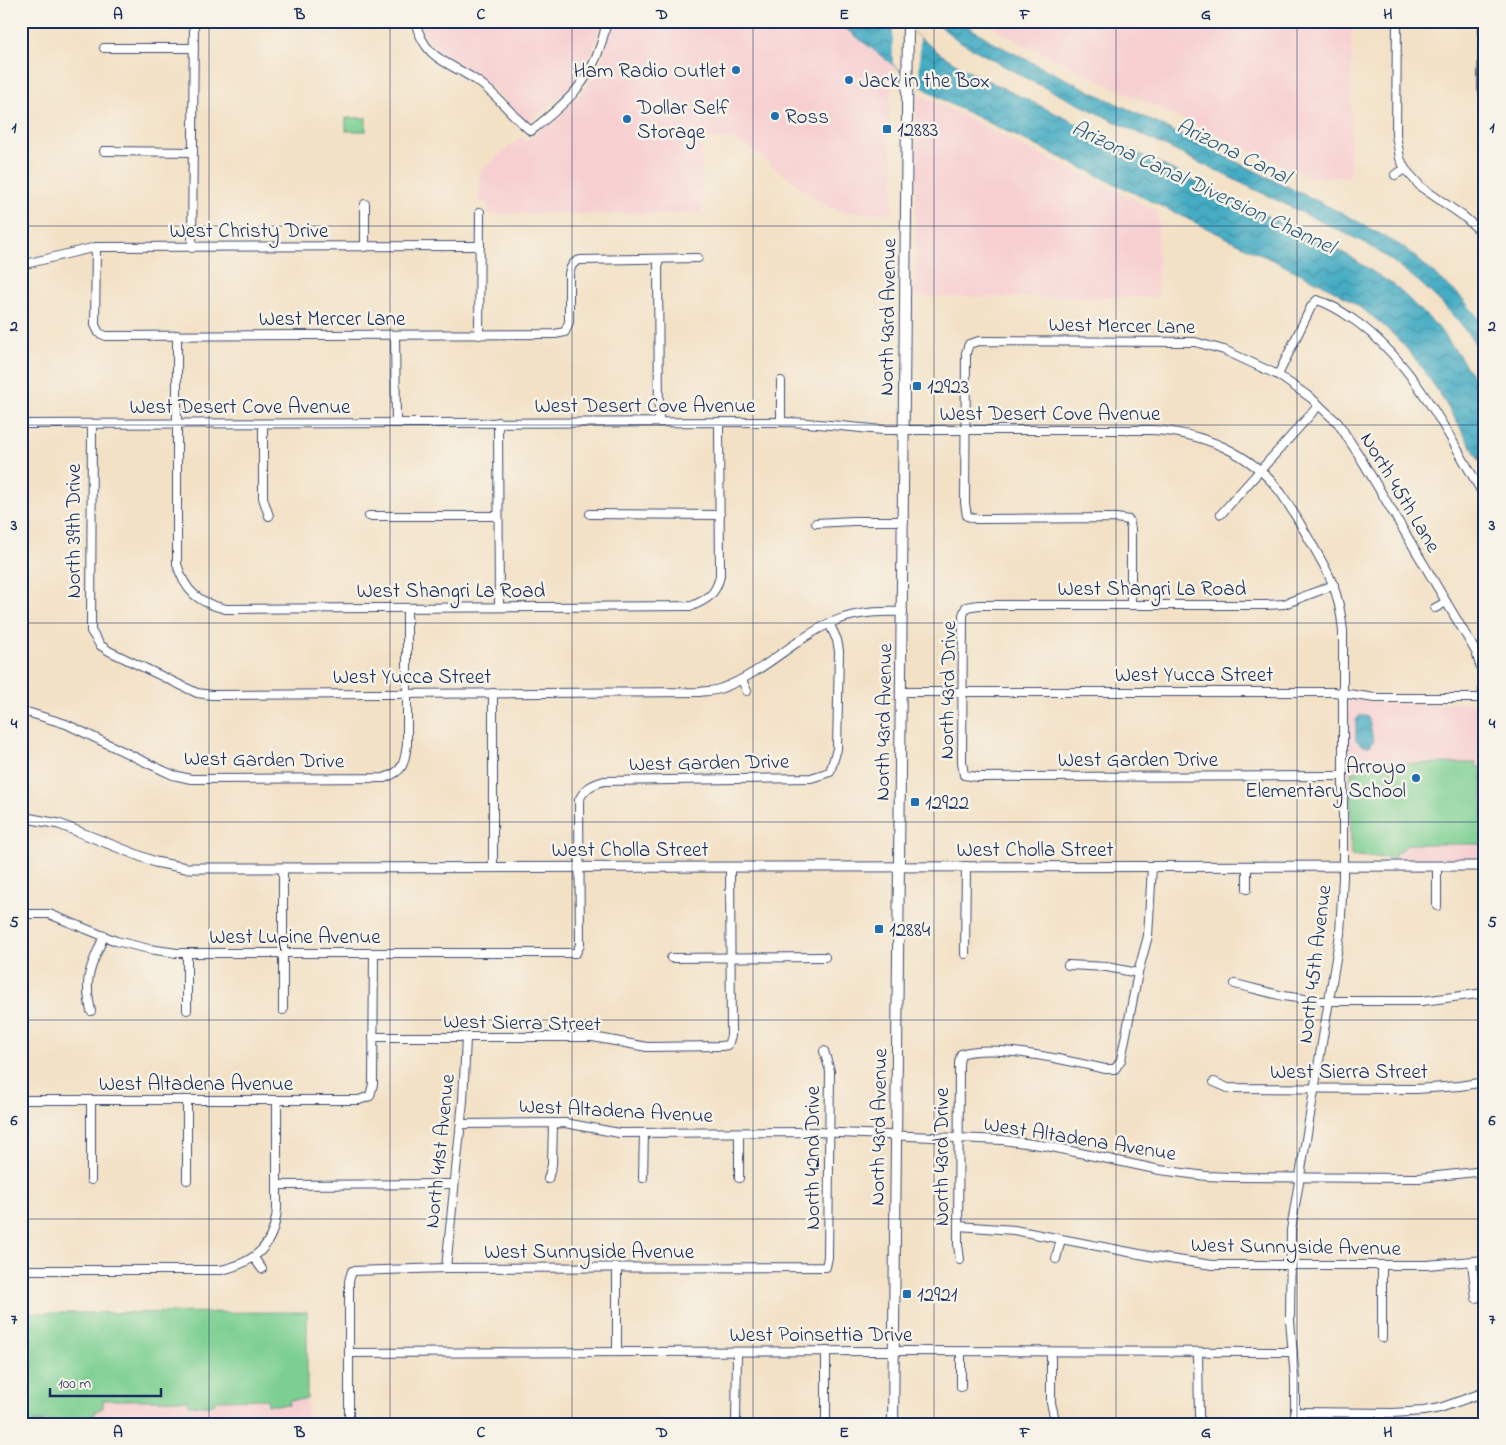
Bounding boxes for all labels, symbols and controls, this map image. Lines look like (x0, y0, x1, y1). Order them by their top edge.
text: A (113, 3, 123, 27)
text: B (294, 3, 306, 27)
text: C (477, 3, 486, 27)
text: D (655, 3, 668, 27)
text: E (839, 3, 849, 27)
text: F (1019, 3, 1031, 27)
text: G (1201, 3, 1211, 27)
text: H (1383, 3, 1393, 27)
place label: Ham Radio Outlet (573, 57, 726, 87)
marker: Ham Radio Outlet (730, 64, 742, 76)
place label: Jack in the Box (859, 67, 990, 97)
marker: Jack in the Box (843, 74, 855, 86)
place label: Dollar Self Storage (636, 94, 729, 150)
place label: Ross (785, 103, 829, 133)
marker: Ross (769, 110, 781, 122)
water label: Arizona Canal (1170, 111, 1297, 195)
marker: Dollar Self Storage (621, 113, 633, 125)
water label: Arizona Canal Diversion Channel (1066, 113, 1342, 265)
text: 1 (11, 116, 17, 140)
place label: 12883 (897, 116, 939, 146)
text: 1 (1489, 116, 1495, 140)
marker: 12883 (881, 123, 893, 135)
street label: West Christy Drive (170, 217, 329, 249)
street label: North 43rd Avenue (873, 237, 905, 396)
street label: West Mercer Lane (259, 305, 406, 335)
street label: West Mercer Lane (1048, 311, 1196, 343)
text: 2 (9, 315, 18, 339)
text: 2 (1487, 315, 1496, 339)
place label: 12923 (927, 373, 970, 403)
marker: 12923 (911, 380, 923, 392)
street label: West Desert Cove Avenue (534, 392, 756, 422)
street label: West Desert Cove Avenue (129, 393, 351, 423)
street label: West Desert Cove Avenue (939, 400, 1161, 430)
street label: North 45th Lane (1351, 427, 1447, 559)
street label: North 39th Drive (60, 463, 90, 599)
text: 3 (10, 514, 18, 538)
text: 3 (1488, 514, 1496, 538)
street label: West Shangri La Road (1058, 575, 1247, 607)
street label: West Shangri La Road (357, 577, 546, 609)
street label: North 43rd Drive (933, 620, 965, 760)
street label: North 43rd Avenue (869, 642, 901, 801)
street label: West Yucca Street (1115, 661, 1273, 691)
street label: West Yucca Street (333, 663, 491, 693)
text: 4 (10, 712, 18, 736)
text: 4 (1488, 712, 1496, 736)
street label: West Garden Drive (184, 745, 345, 777)
street label: West Garden Drive (1058, 746, 1219, 776)
street label: West Garden Drive (629, 748, 790, 780)
place label: Arroyo Elementary School (1245, 753, 1406, 809)
marker: Arroyo Elementary School (1410, 772, 1422, 784)
place label: 12922 (925, 789, 969, 819)
marker: 12922 (909, 796, 921, 808)
street label: West Cholla Street (551, 836, 709, 866)
street label: West Cholla Street (956, 836, 1114, 866)
street label: North 45th Avenue (1291, 883, 1341, 1045)
text: 5 (9, 911, 19, 935)
text: 5 (1487, 911, 1497, 935)
place label: 12884 (889, 916, 931, 946)
street label: West Lupine Avenue (209, 923, 381, 953)
marker: 12884 (873, 923, 885, 935)
street label: West Sierra Street (443, 1008, 601, 1040)
street label: North 43rd Avenue (864, 1047, 896, 1206)
street label: West Sierra Street (1270, 1058, 1428, 1088)
street label: West Altadena Avenue (99, 1070, 294, 1100)
street label: North 41st Avenue (418, 1072, 464, 1230)
street label: North 42nd Drive (799, 1085, 829, 1230)
street label: North 43rd Drive (928, 1087, 958, 1226)
street label: West Altadena Avenue (518, 1092, 714, 1132)
text: 6 (9, 1109, 18, 1133)
text: 6 (1487, 1109, 1496, 1133)
street label: West Altadena Avenue (981, 1110, 1179, 1170)
street label: West Sunnyside Avenue (1191, 1231, 1402, 1267)
street label: West Sunnyside Avenue (484, 1238, 695, 1270)
place label: 12921 (917, 1281, 958, 1311)
marker: 12921 (901, 1288, 913, 1300)
text: 7 (11, 1308, 18, 1332)
text: 7 (1489, 1308, 1496, 1332)
street label: West Poinsettia Drive (729, 1321, 913, 1351)
scale bar (50, 1365, 161, 1397)
text: 100 m (58, 1373, 91, 1395)
text: A (113, 1421, 123, 1445)
text: B (294, 1421, 306, 1445)
text: C (477, 1421, 486, 1445)
text: D (655, 1421, 668, 1445)
text: E (839, 1421, 849, 1445)
text: F (1019, 1421, 1031, 1445)
text: G (1201, 1421, 1211, 1445)
text: H (1383, 1421, 1393, 1445)

